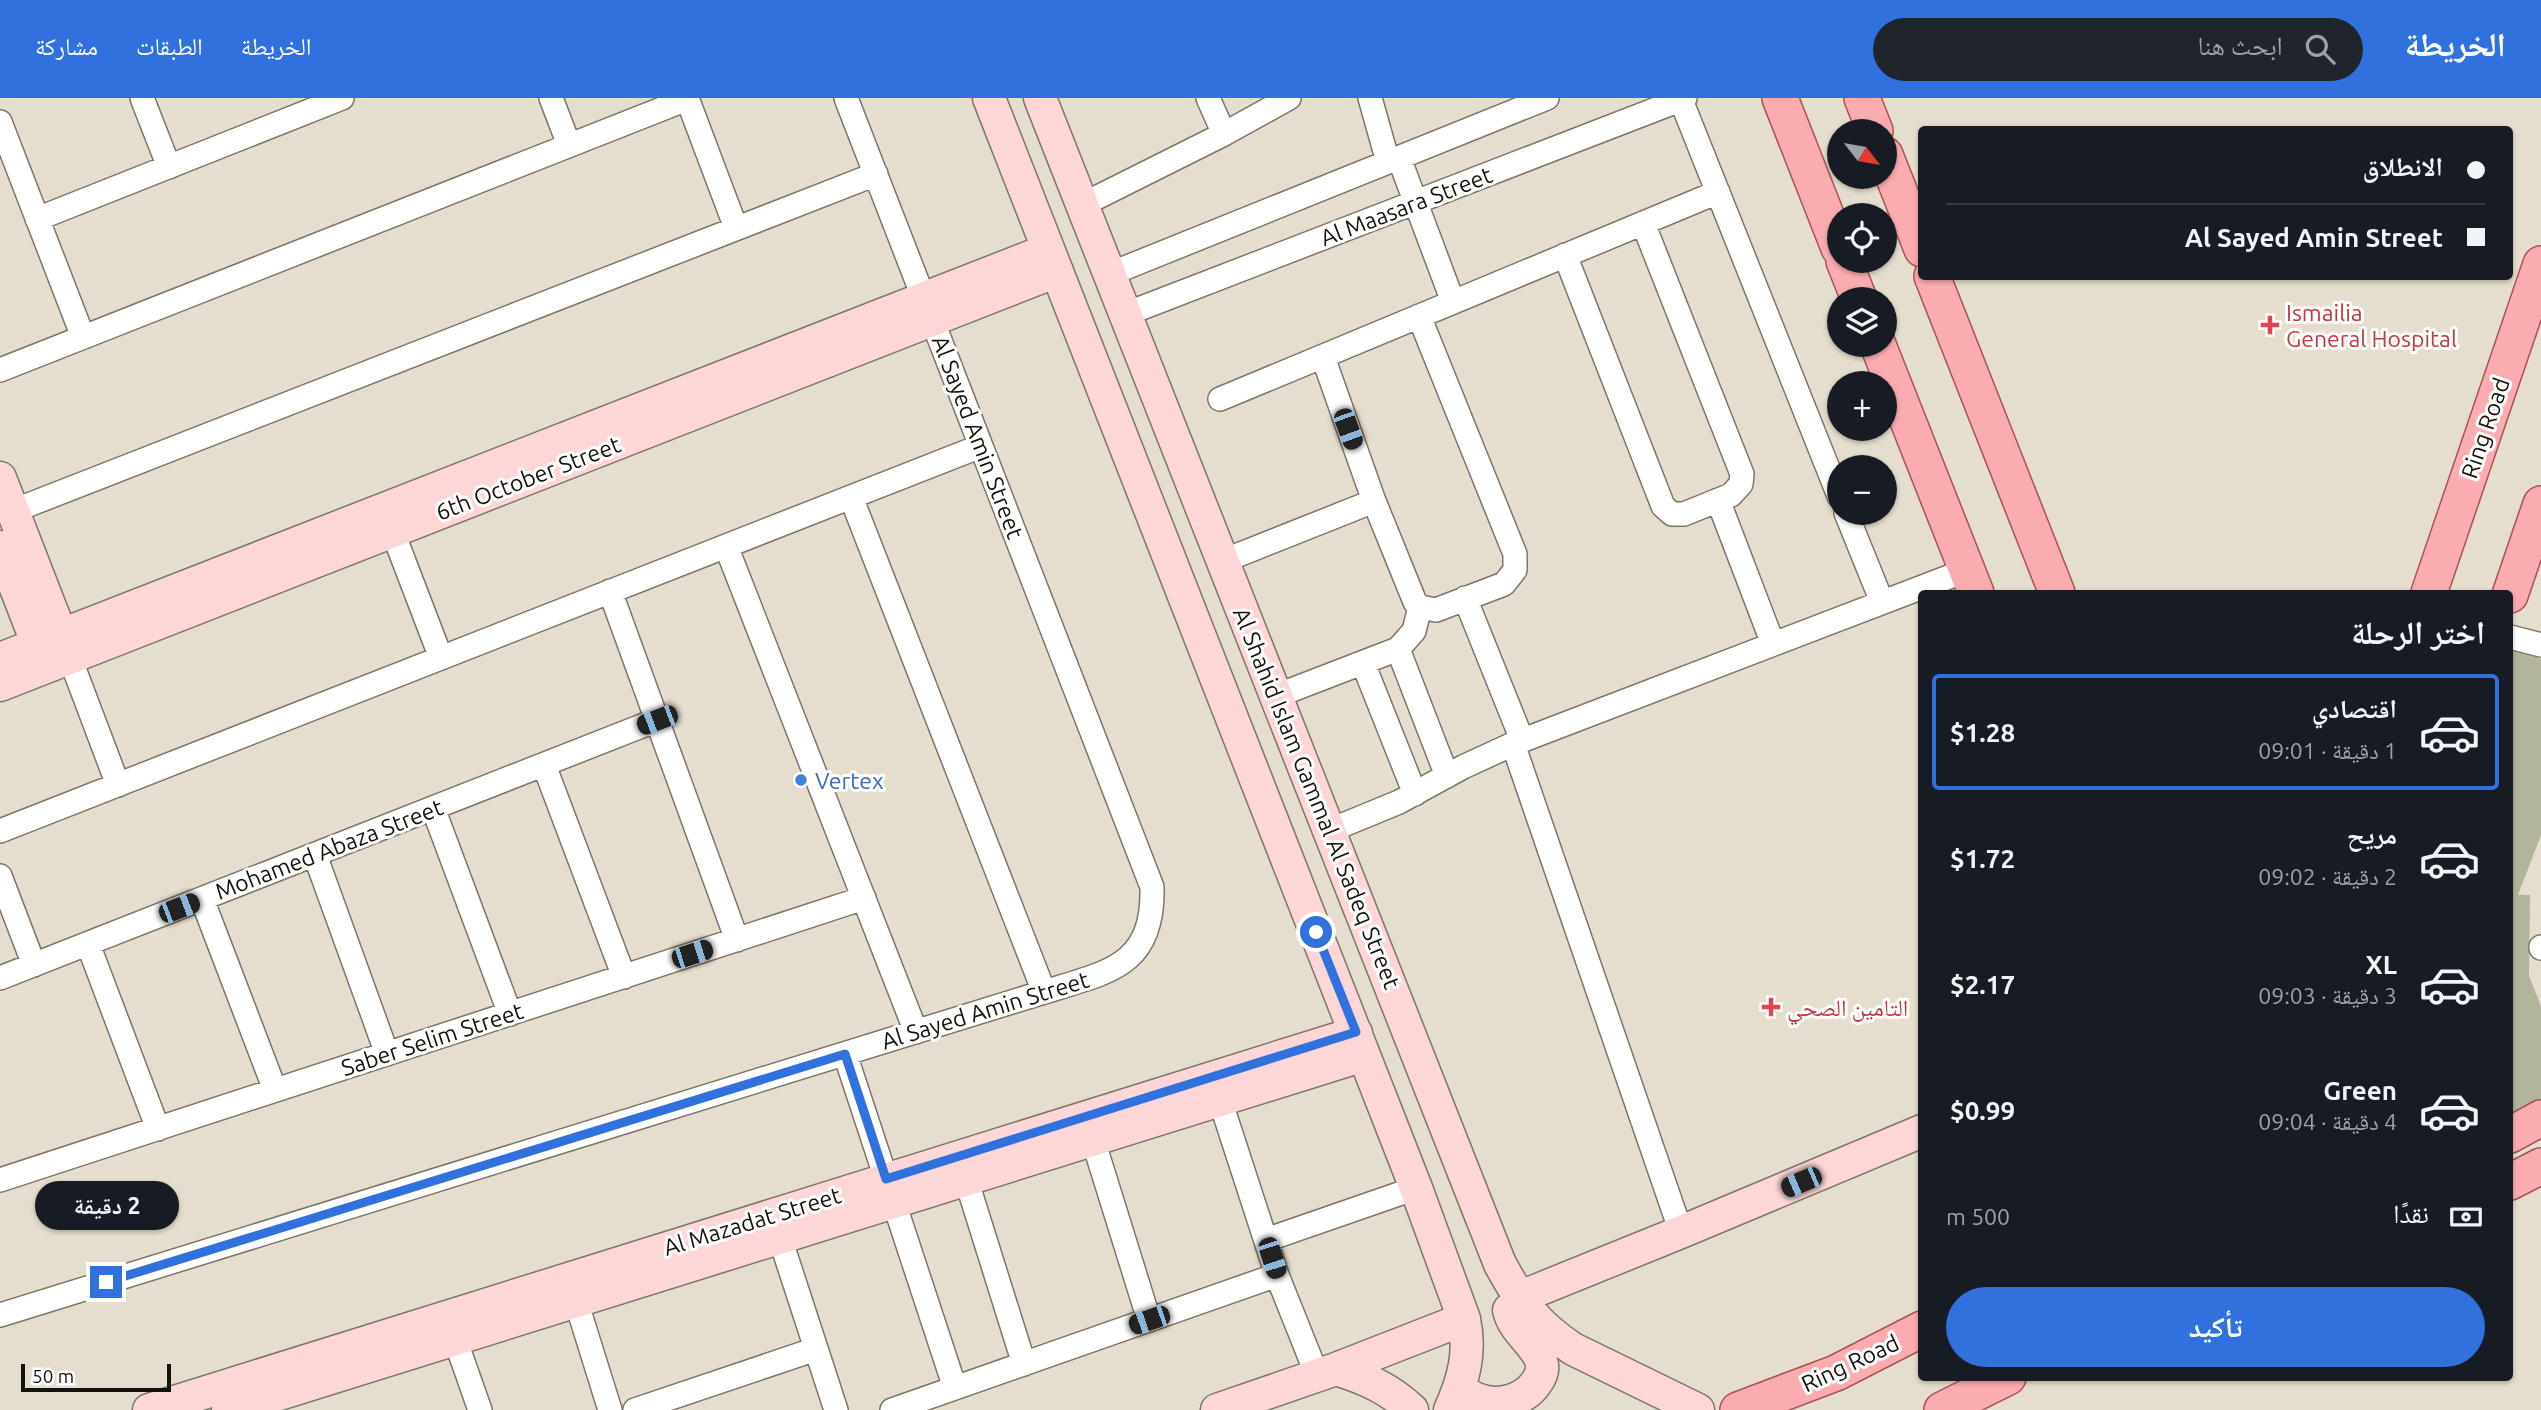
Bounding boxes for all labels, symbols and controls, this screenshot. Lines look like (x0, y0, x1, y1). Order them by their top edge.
search box (1873, 18, 2363, 81)
text: الخريطة (2405, 25, 2506, 62)
icon: search (2301, 30, 2339, 68)
text: ابحث هنا (2198, 31, 2283, 60)
text: مشاركة (35, 33, 98, 60)
text: الطبقات (136, 33, 203, 60)
text: الخريطة (241, 33, 311, 60)
north arrow (1827, 119, 1897, 189)
map controls (1827, 119, 1897, 525)
text: الانطلاق (2363, 152, 2443, 181)
street label: Al Maasara Street (1317, 162, 1495, 250)
button: locate (1827, 203, 1897, 273)
text: Al Sayed Amin Street (2185, 223, 2443, 252)
button: layers (1827, 287, 1897, 357)
place label: Ismailia General Hospital (2286, 300, 2457, 351)
marker: Ismailia General Hospital (2260, 315, 2280, 335)
street label: Al Sayed Amin Street (928, 332, 1028, 542)
button: + (1827, 371, 1897, 441)
street label: Ring Road (2456, 374, 2514, 482)
car (1331, 406, 1366, 452)
street label: 6th October Street (432, 431, 624, 525)
button: − (1827, 455, 1897, 525)
street label: Al Shahid Islam Gammal Al Sadeq Street (1229, 604, 1405, 992)
text: اختر الرحلة (2351, 614, 2485, 650)
text: اقتصادي (2312, 694, 2397, 723)
icon: car (2418, 701, 2481, 764)
car (634, 703, 681, 737)
text: $1.28 (1950, 718, 2015, 747)
text: 1 دقيقة · 09:01 (2258, 738, 2397, 763)
place label: Vertex (815, 768, 884, 793)
marker: Vertex (793, 772, 809, 788)
street label: Mohamed Abaza Street (212, 794, 446, 904)
text: مريح (2347, 820, 2397, 849)
icon: car (2418, 827, 2481, 890)
text: $1.72 (1950, 844, 2015, 873)
text: 2 دقيقة · 09:02 (2258, 864, 2397, 889)
car (156, 891, 203, 925)
route start (1300, 916, 1332, 948)
car (669, 938, 716, 970)
text: XL (2366, 950, 2397, 979)
icon: car (2418, 953, 2481, 1016)
street label: Al Sayed Amin Street (878, 967, 1092, 1053)
text: $2.17 (1950, 970, 2015, 999)
text: 3 دقيقة · 09:03 (2258, 983, 2397, 1008)
place label: التامين الصحي (1787, 995, 1908, 1026)
marker: التامين الصحي (1761, 997, 1781, 1017)
street label: Saber Selim Street (338, 998, 526, 1080)
text: Green (2323, 1076, 2397, 1105)
icon: car (2418, 1079, 2481, 1142)
text: $0.99 (1950, 1096, 2015, 1125)
text: 4 دقيقة · 09:04 (2258, 1109, 2397, 1134)
car (1778, 1164, 1825, 1200)
callout: 2 دقيقة (34, 1180, 178, 1230)
street label: Al Mazadat Street (660, 1182, 844, 1260)
text: 2 دقيقة (74, 1193, 140, 1218)
icon: cash (2447, 1198, 2485, 1236)
text: نقدًا (2393, 1199, 2429, 1228)
text: 500 m (1946, 1204, 2010, 1229)
car (1256, 1235, 1289, 1281)
route end (90, 1266, 122, 1298)
button: تأكيد (1946, 1287, 2485, 1367)
car (1126, 1303, 1173, 1337)
street label: Ring Road (1797, 1330, 1903, 1396)
scale bar (21, 1361, 172, 1393)
text: 50 m (32, 1365, 74, 1387)

